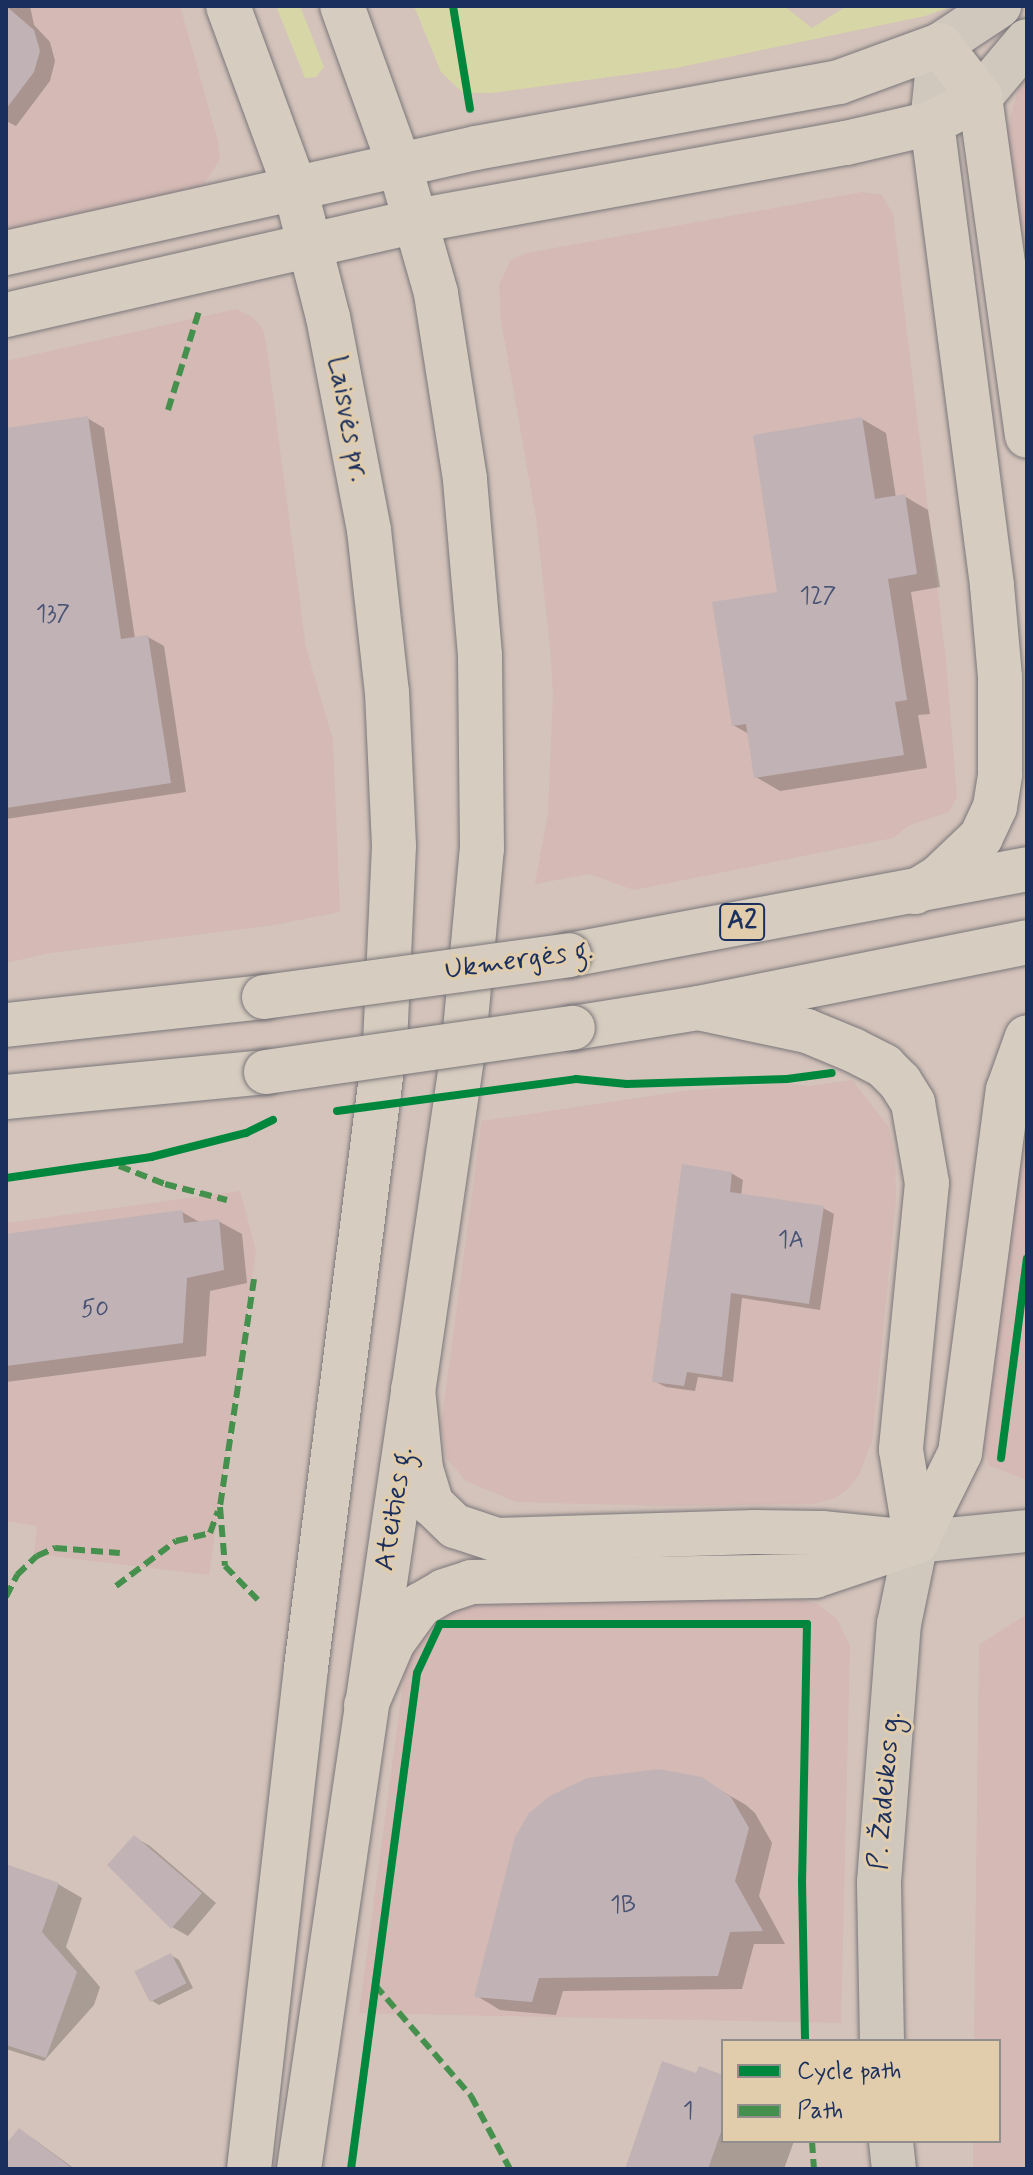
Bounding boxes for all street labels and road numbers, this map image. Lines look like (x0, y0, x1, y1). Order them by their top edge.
street label: Laisvės pr. (319, 355, 375, 483)
road number: A2 (718, 900, 766, 944)
street label: Ukmergės g. (443, 934, 595, 988)
street label: Ateities g. (369, 1445, 421, 1573)
street label: P. Žadeikos g. (862, 1712, 910, 1870)

